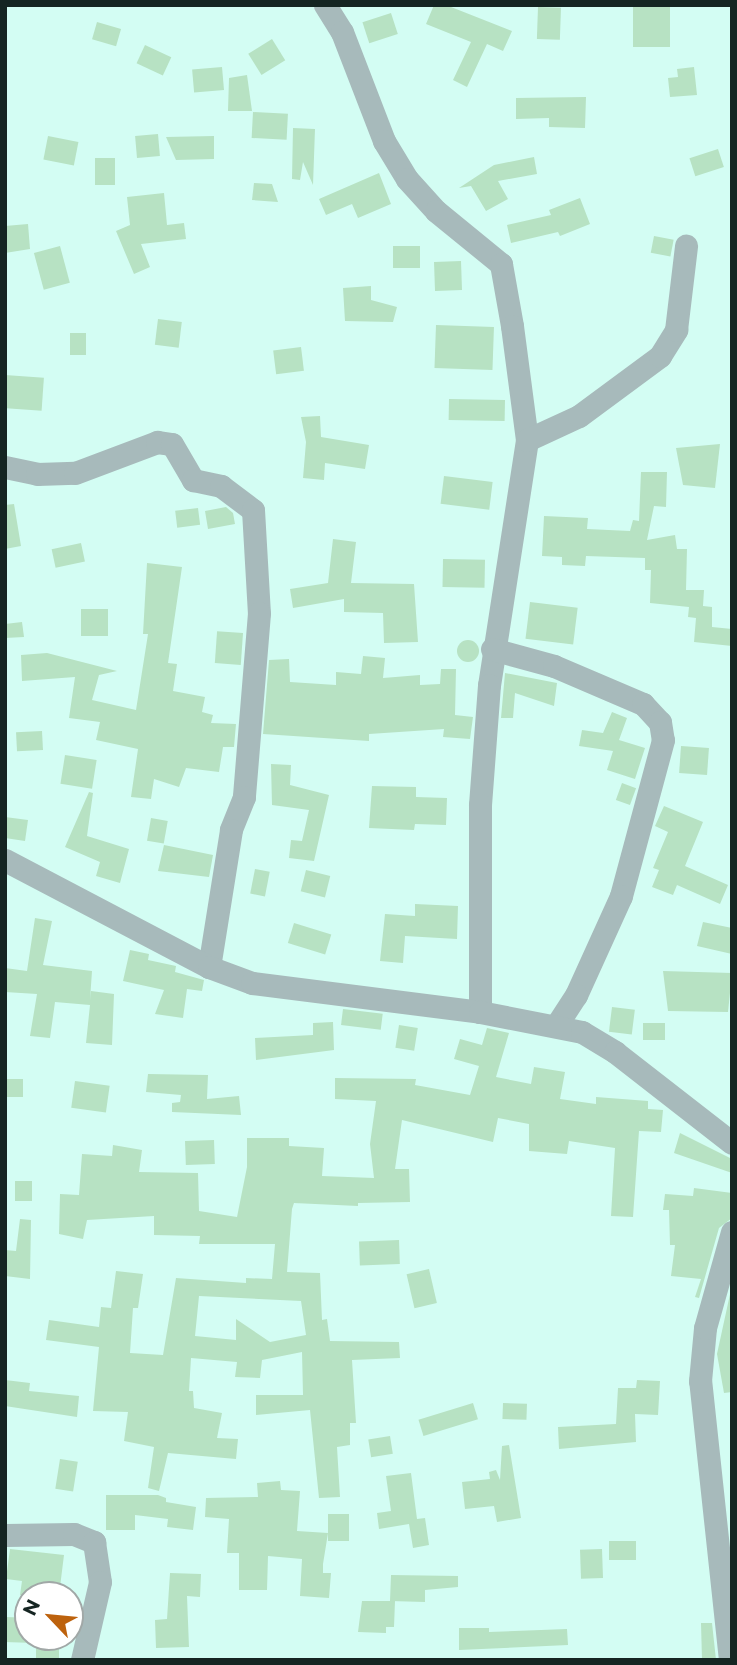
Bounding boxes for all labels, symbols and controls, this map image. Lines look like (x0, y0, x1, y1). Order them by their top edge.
north arrow (14, 1581, 84, 1651)
text: N (18, 1596, 45, 1619)

